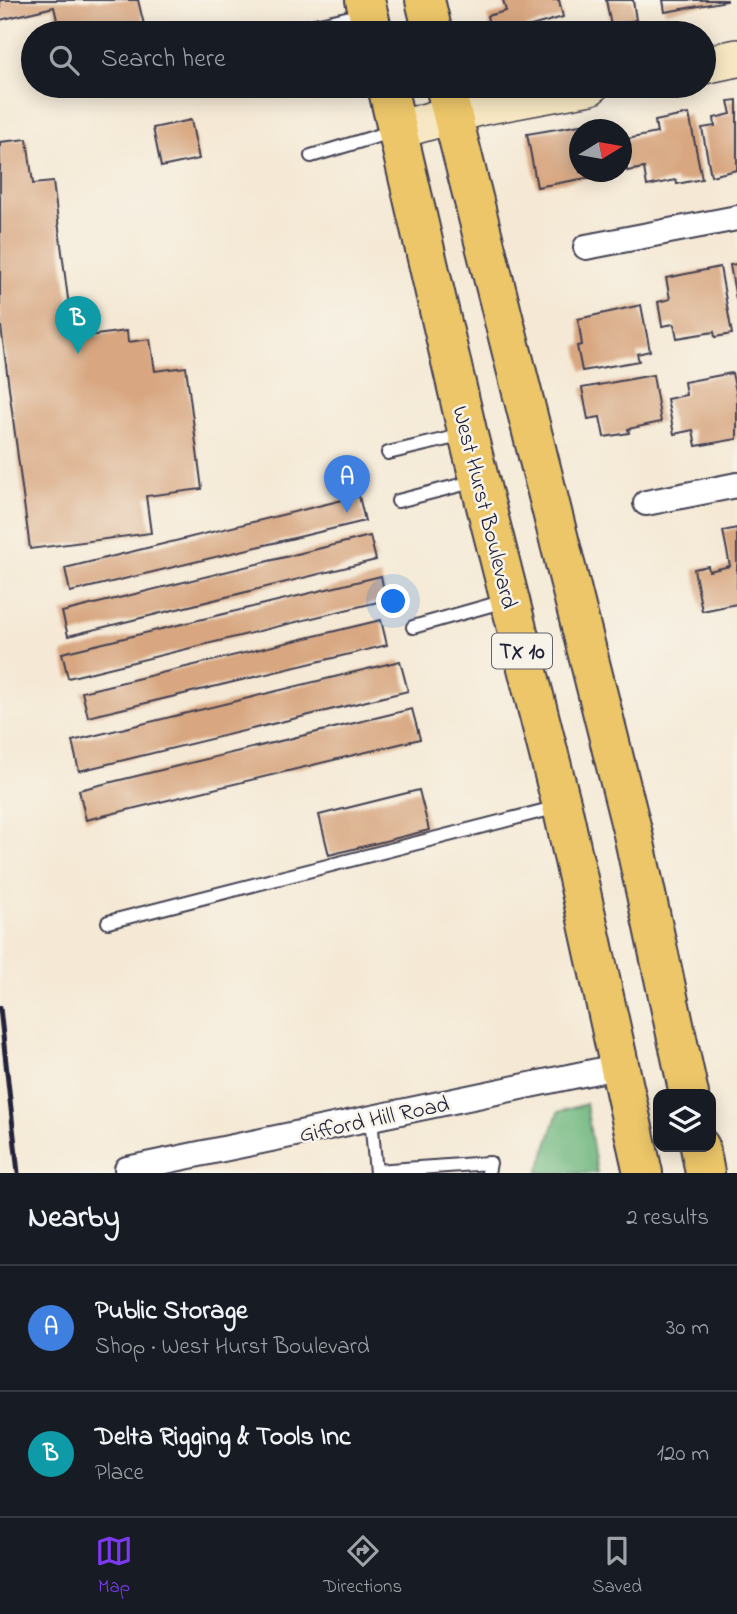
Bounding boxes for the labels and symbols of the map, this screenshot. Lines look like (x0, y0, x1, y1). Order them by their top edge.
north arrow (569, 119, 632, 182)
pin: B (55, 296, 101, 354)
street label: West Hurst Boulevard (442, 403, 525, 613)
pin: A (324, 455, 370, 513)
your location (376, 584, 410, 618)
road number: TX 10 (492, 634, 552, 668)
street label: Gifford Hill Road (297, 1088, 453, 1152)

